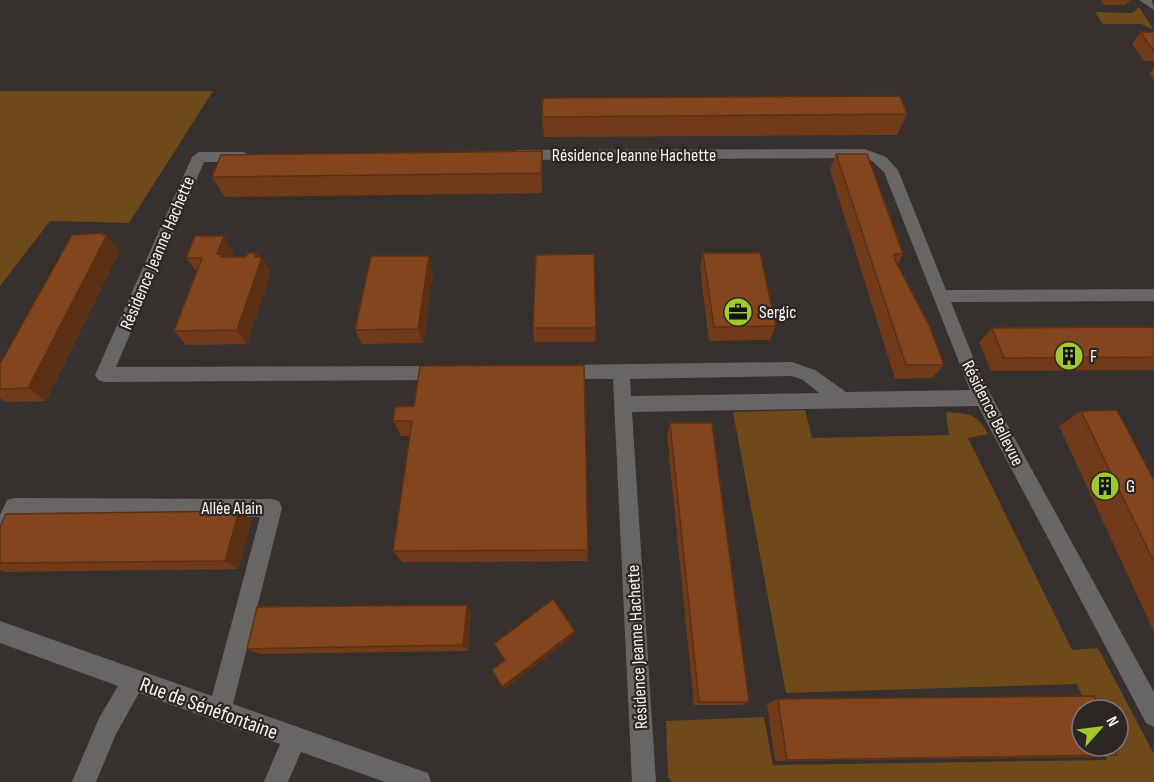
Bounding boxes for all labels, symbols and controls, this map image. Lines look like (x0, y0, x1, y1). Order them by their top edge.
street label: Résidence Jeanne Hachette (552, 145, 716, 166)
street label: Résidence Jeanne Hachette (116, 173, 199, 333)
office icon: Sergic (722, 296, 754, 328)
place label: Sergic (759, 302, 796, 323)
building icon: F (1053, 340, 1085, 372)
place label: F (1090, 346, 1097, 367)
street label: Résidence Bellevue (957, 357, 1028, 469)
building icon: G (1089, 470, 1121, 502)
place label: G (1126, 476, 1135, 497)
street label: Allée Alain (200, 498, 263, 519)
street label: Résidence Jeanne Hachette (623, 564, 652, 730)
street label: Rue de Sénéfontaine (136, 672, 281, 745)
north arrow (1070, 698, 1130, 758)
text: N (1102, 713, 1122, 730)

